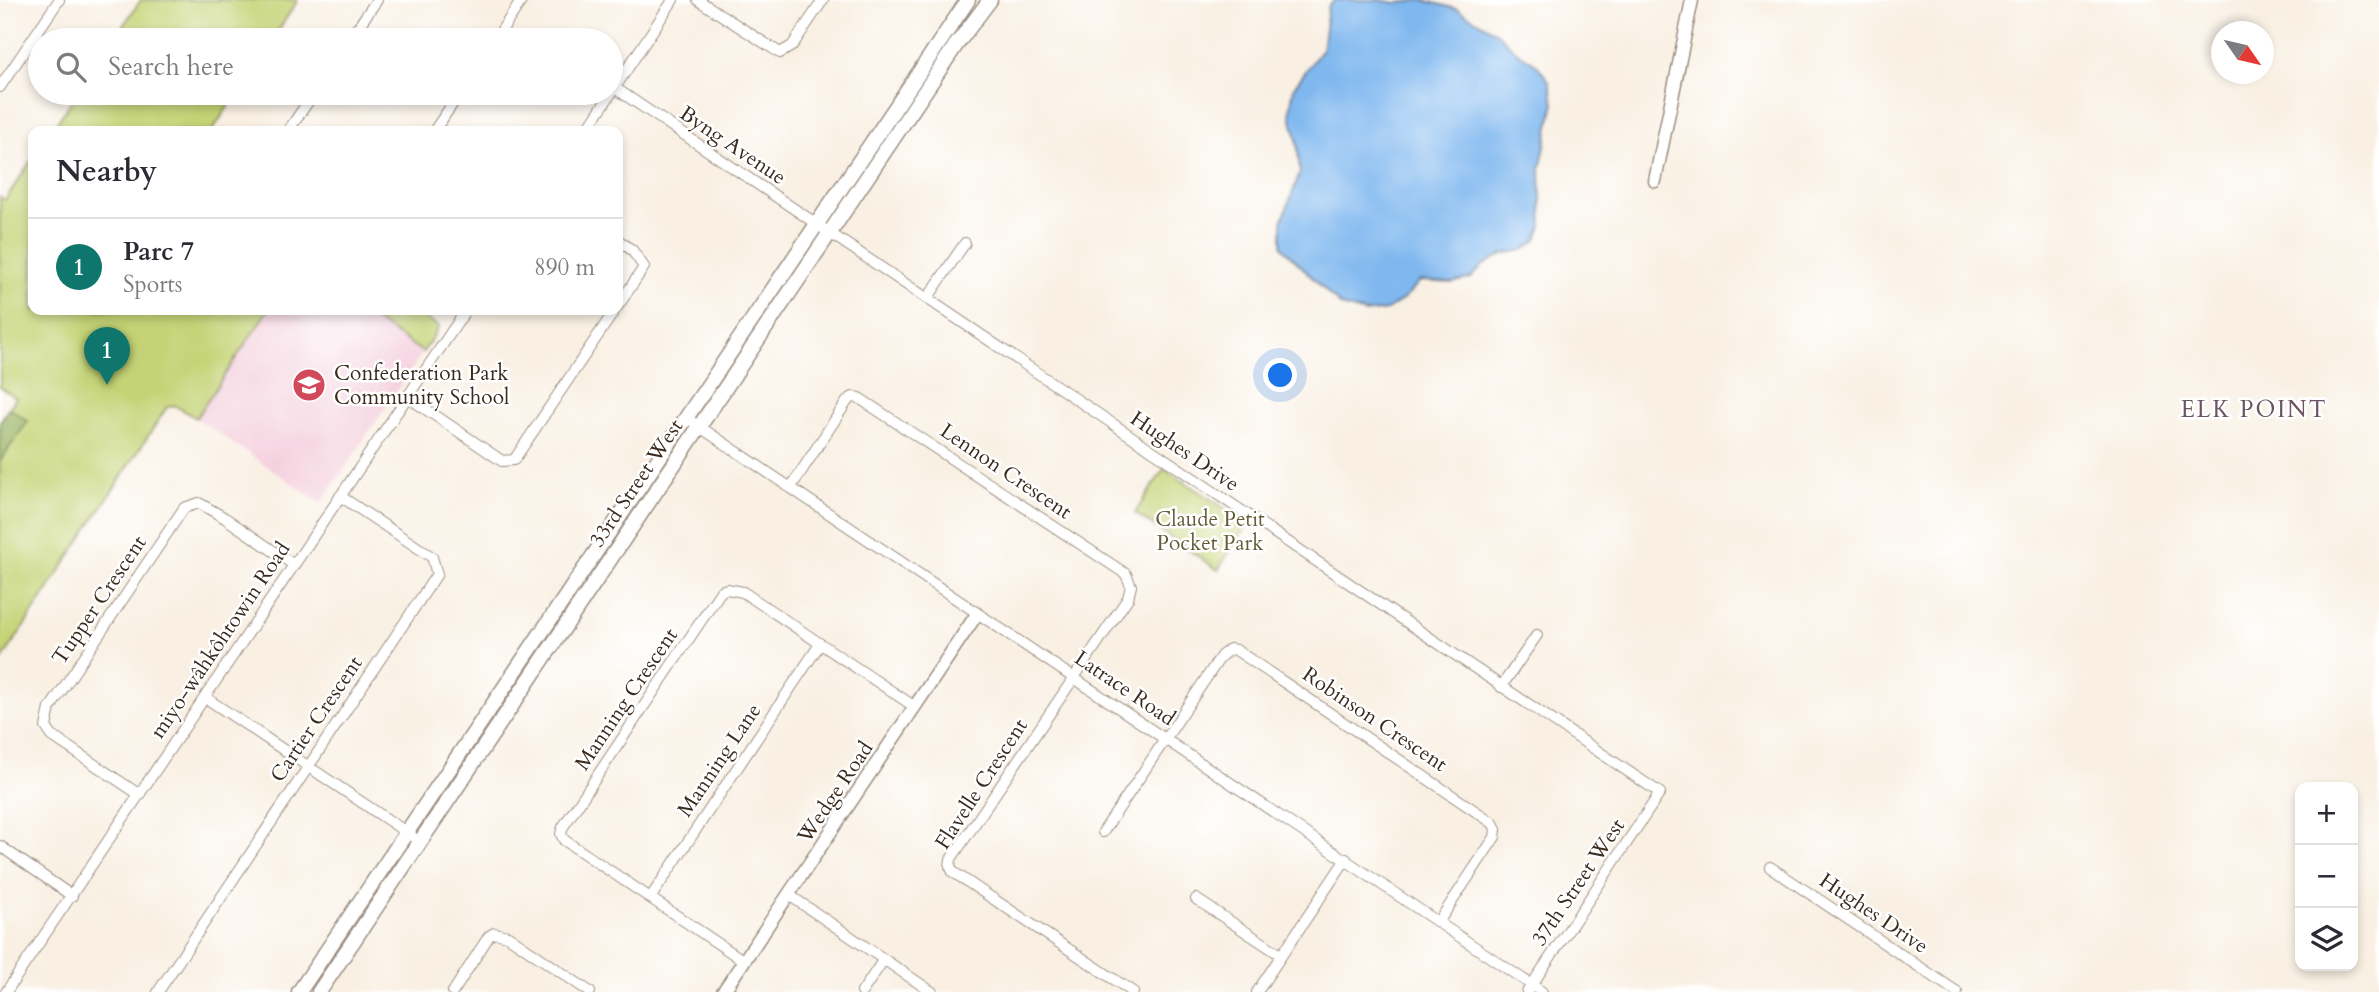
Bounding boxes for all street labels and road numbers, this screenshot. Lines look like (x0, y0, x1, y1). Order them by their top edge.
street label: Byng Avenue (674, 99, 792, 192)
street label: Hughes Drive (1125, 404, 1245, 498)
street label: 33rd Street West (583, 413, 690, 553)
street label: Lennon Crescent (934, 417, 1078, 526)
street label: Tupper Crescent (45, 530, 154, 671)
street label: miyo-wâhkôhtowin Road (144, 536, 297, 744)
street label: Manning Crescent (568, 622, 685, 776)
street label: Latrace Road (1069, 644, 1181, 733)
street label: Cartier Crescent (264, 650, 369, 788)
street label: Robinson Crescent (1297, 660, 1453, 779)
street label: Manning Lane (671, 698, 768, 823)
street label: Flavelle Crescent (928, 713, 1035, 855)
street label: Wedge Road (790, 736, 880, 850)
street label: 37th Street West (1525, 813, 1632, 952)
street label: Hughes Drive (1814, 866, 1934, 960)

